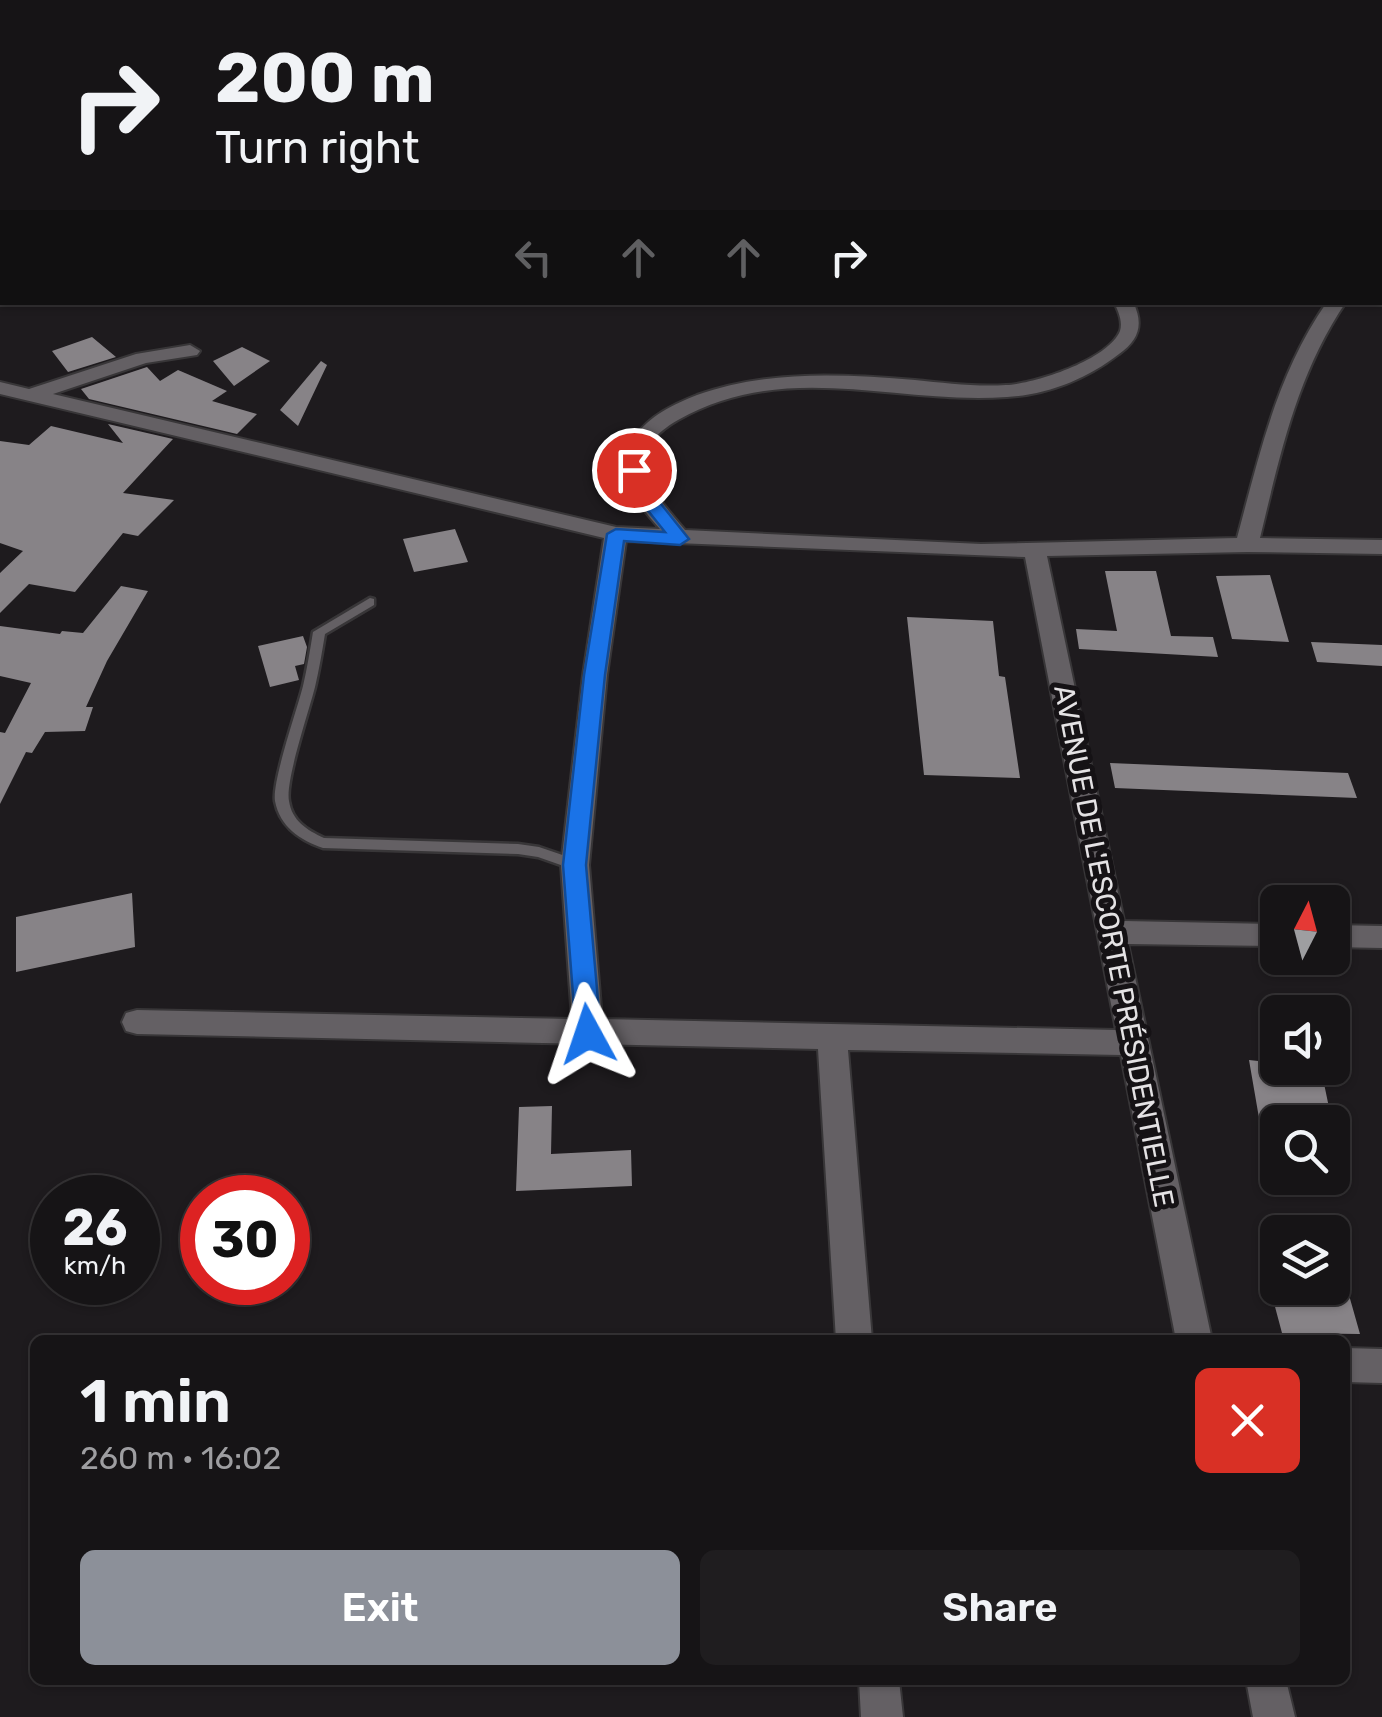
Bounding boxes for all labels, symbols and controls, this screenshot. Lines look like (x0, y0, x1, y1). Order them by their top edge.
text: 200 m (215, 37, 435, 120)
icon: right (50, 40, 180, 170)
text: Turn right (215, 121, 419, 174)
icon: left (506, 230, 561, 285)
icon: ahead (611, 230, 666, 285)
icon: ahead (716, 230, 771, 285)
icon: right (821, 230, 876, 285)
pin (592, 428, 677, 513)
icon: arrive (607, 443, 662, 498)
street label: AVENUE DE L'ESCORTE PRÉSIDENTIELLE (1047, 682, 1181, 1210)
north arrow (1260, 885, 1350, 975)
map controls (1260, 885, 1350, 1305)
position arrow (536, 982, 640, 1086)
button: sound (1260, 995, 1350, 1085)
button: search (1260, 1105, 1350, 1195)
speed limit sign: 30 (180, 1175, 310, 1305)
text: 26 (62, 1198, 128, 1258)
button: layers (1260, 1215, 1350, 1305)
text: km/h (64, 1251, 126, 1280)
text: 1 min (80, 1366, 231, 1437)
button: close (1195, 1368, 1300, 1473)
text: 260 m · 16:02 (80, 1439, 281, 1477)
button: Exit (80, 1550, 680, 1665)
button: Share (700, 1550, 1300, 1665)

